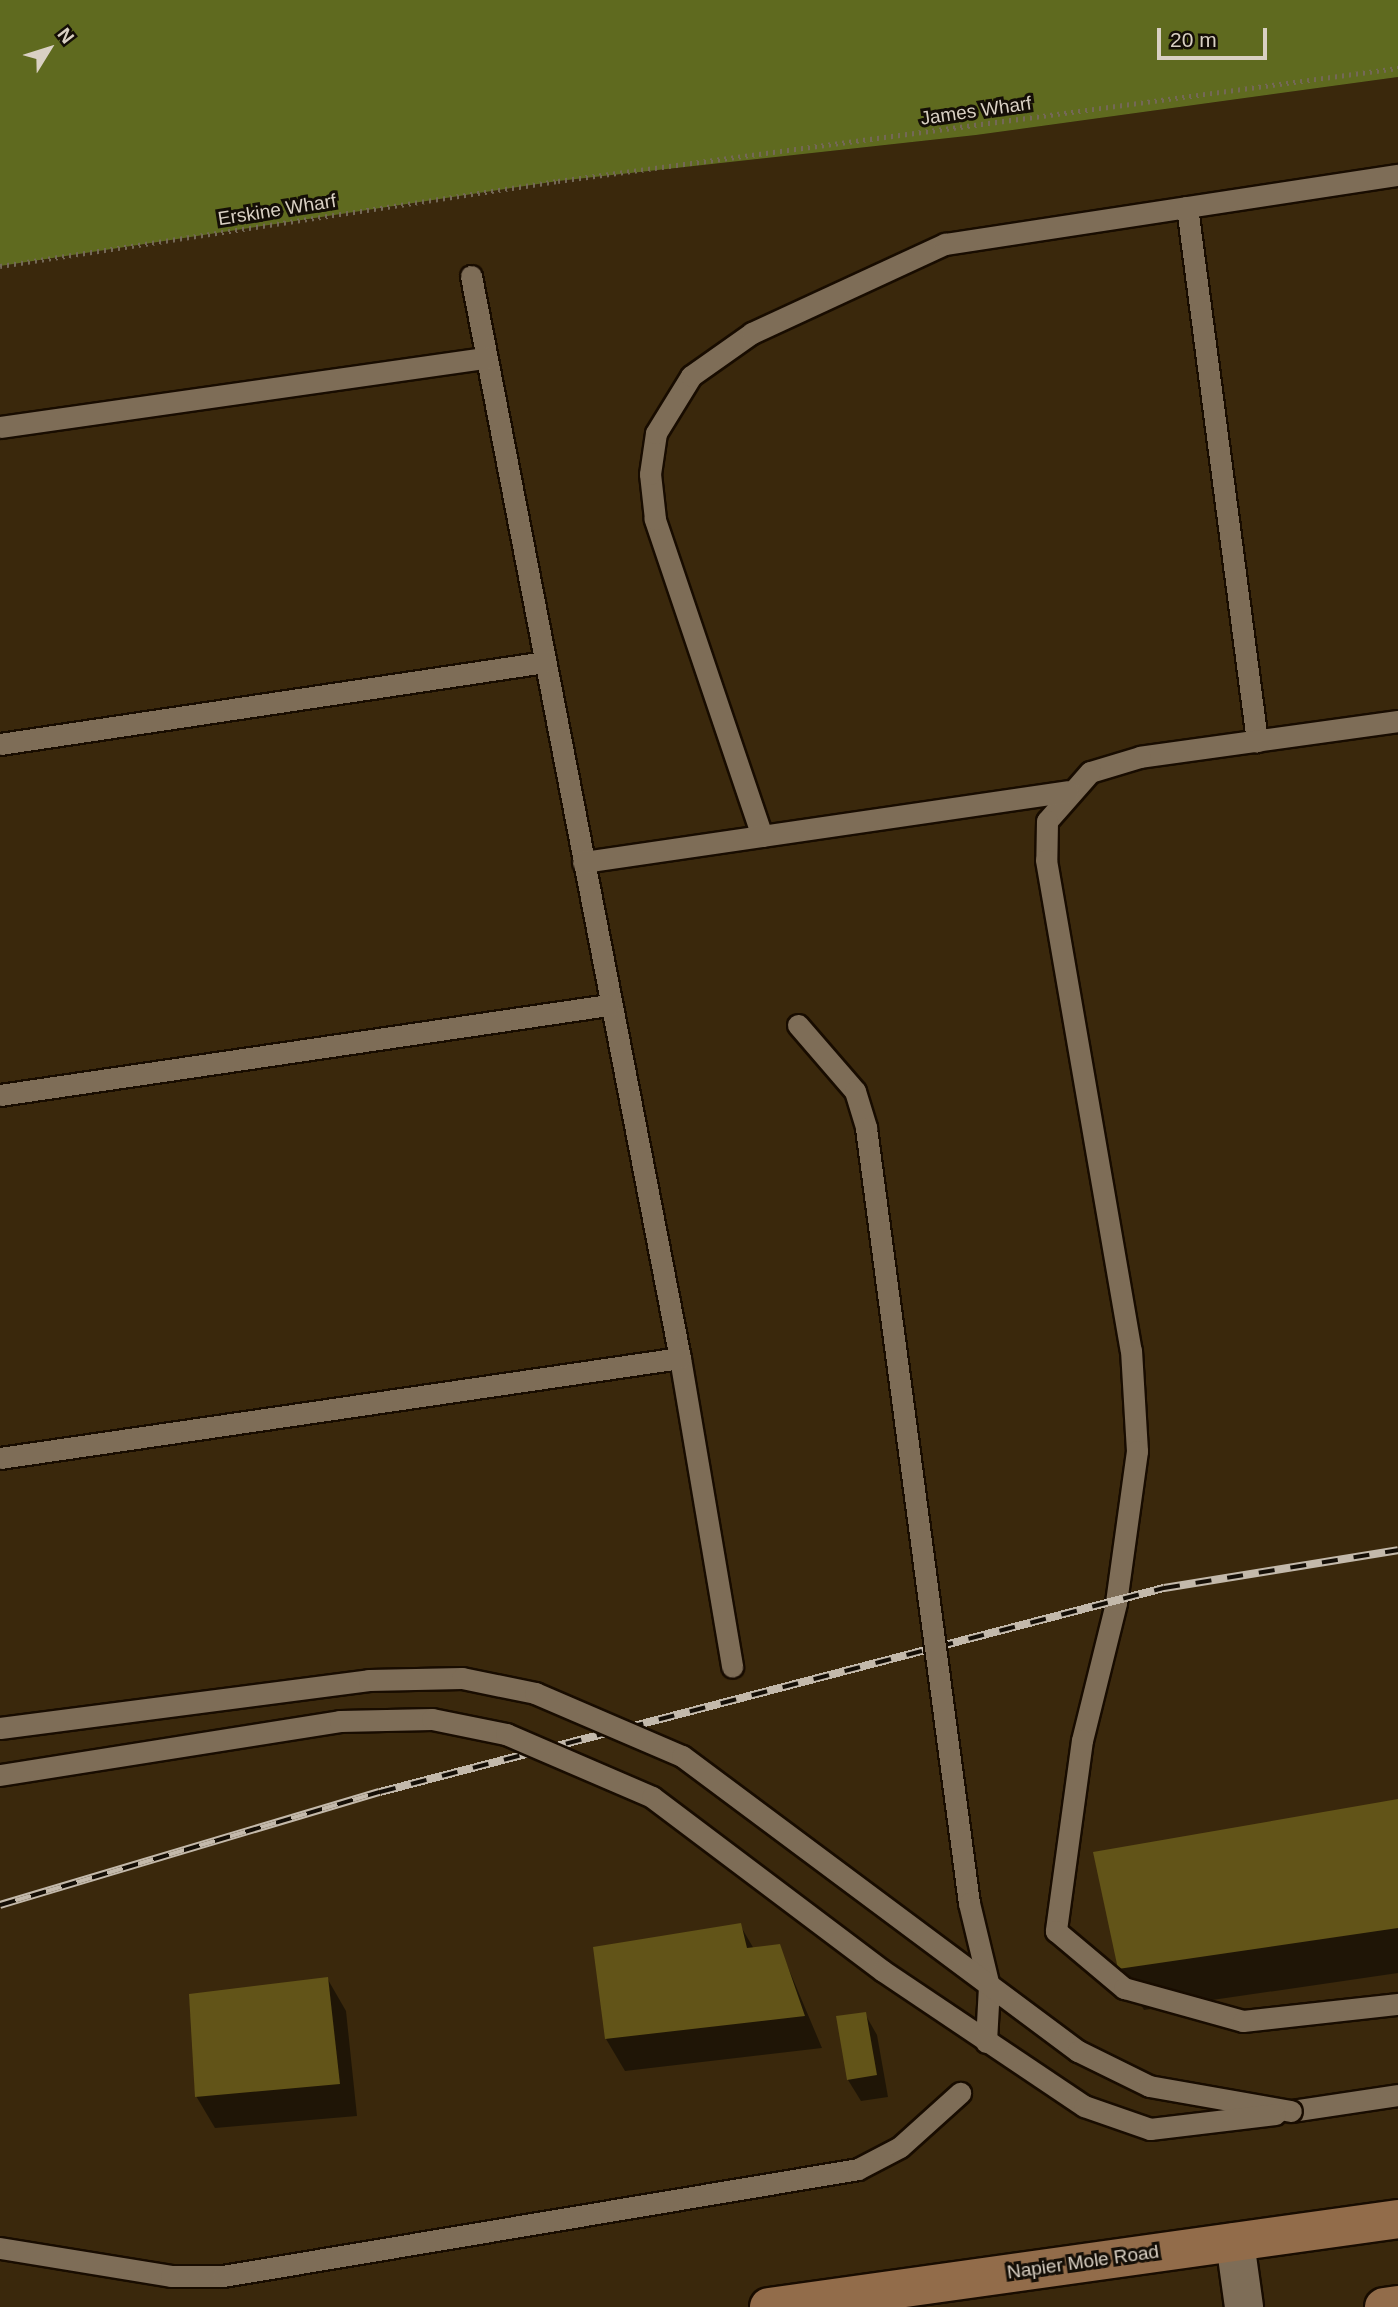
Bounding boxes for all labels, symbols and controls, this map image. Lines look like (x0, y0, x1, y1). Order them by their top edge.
north arrow (14, 14, 84, 84)
scale bar (1160, 14, 1270, 58)
text: N (53, 24, 78, 48)
text: 20 m (1170, 28, 1217, 51)
street label: James Wharf (919, 92, 1033, 130)
street label: Erskine Wharf (216, 189, 338, 231)
street label: Napier Mole Road (1006, 2240, 1160, 2284)

